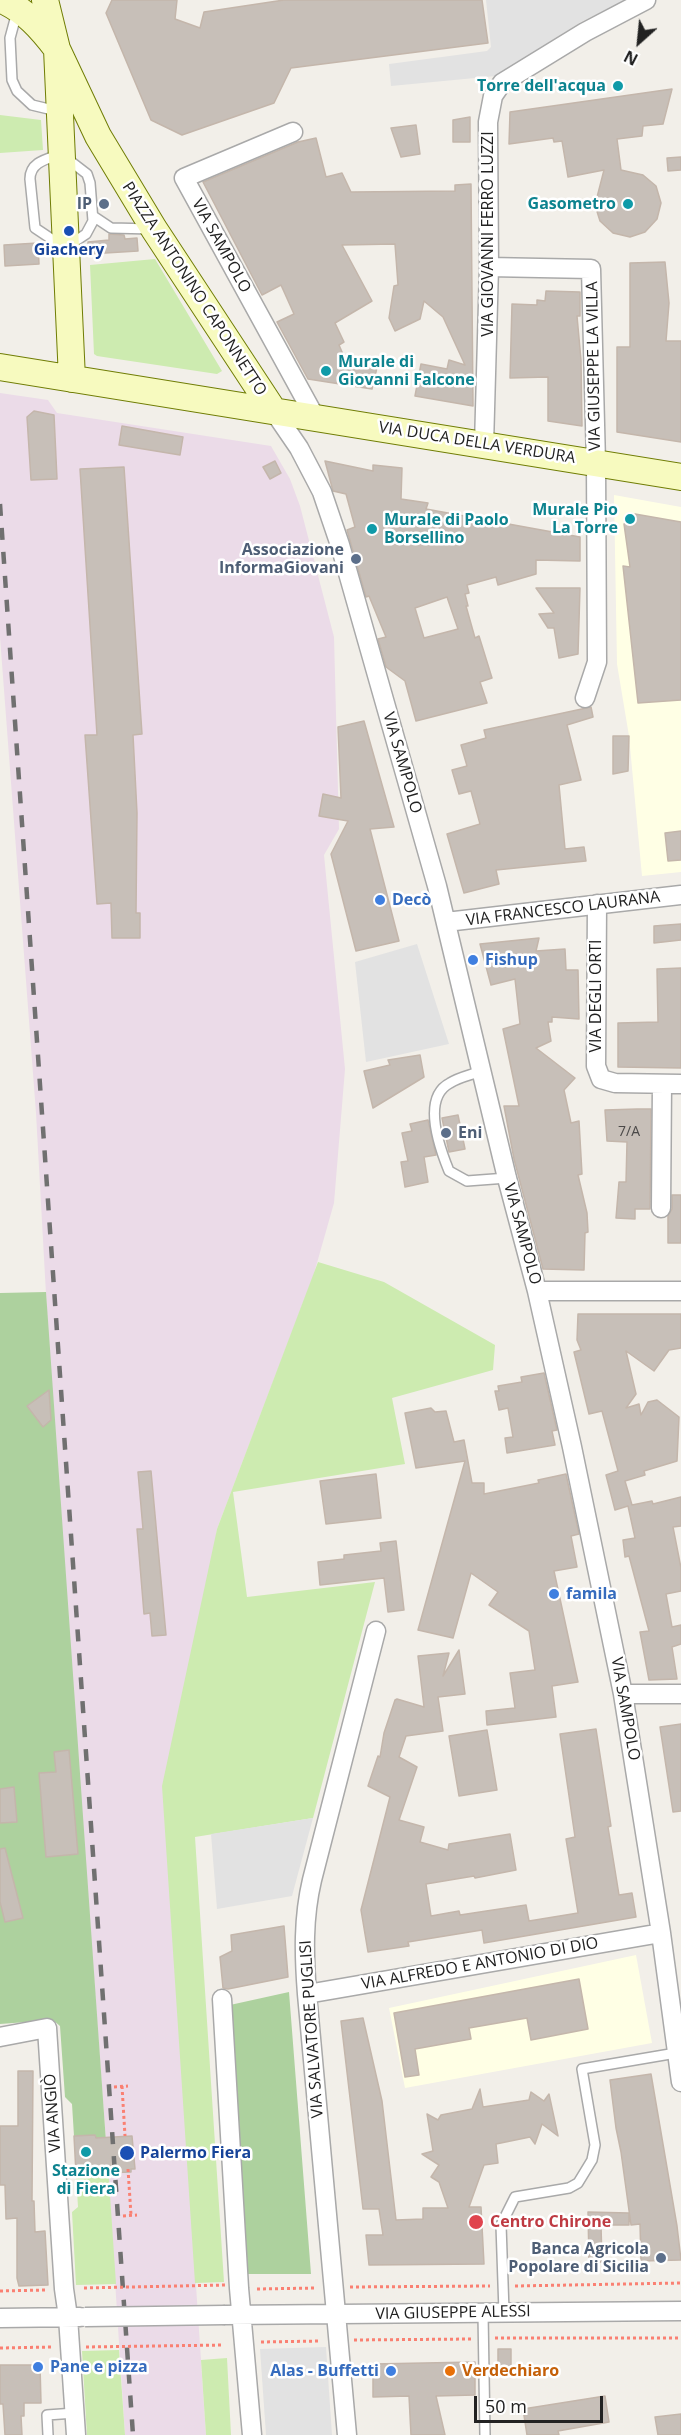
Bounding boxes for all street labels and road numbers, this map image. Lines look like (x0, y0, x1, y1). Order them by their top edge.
street label: VIA GIOVANNI FERRO LUZZI (478, 131, 498, 337)
street label: PIAZZA ANTONINO CAPONNETTO (118, 179, 270, 399)
street label: VIA SAMPOLO (187, 196, 255, 296)
street label: VIA GIUSEPPE LA VILLA (583, 281, 605, 451)
street label: VIA DUCA DELLA VERDURA (377, 418, 577, 468)
street label: VIA SAMPOLO (378, 710, 426, 816)
street label: VIA FRANCESCO LAURANA (465, 888, 661, 930)
street label: VIA DEGLI ORTI (586, 940, 606, 1052)
street label: VIA SAMPOLO (499, 1181, 545, 1287)
street label: VIA SAMPOLO (606, 1656, 644, 1762)
street label: VIA ALFREDO E ANTONIO DI DIO (360, 1934, 600, 1994)
street label: VIA SALVATORE PUGLISI (296, 1939, 328, 2119)
street label: VIA ANGIÒ (41, 2073, 65, 2153)
street label: VIA GIUSEPPE ALESSI (375, 2302, 531, 2324)

